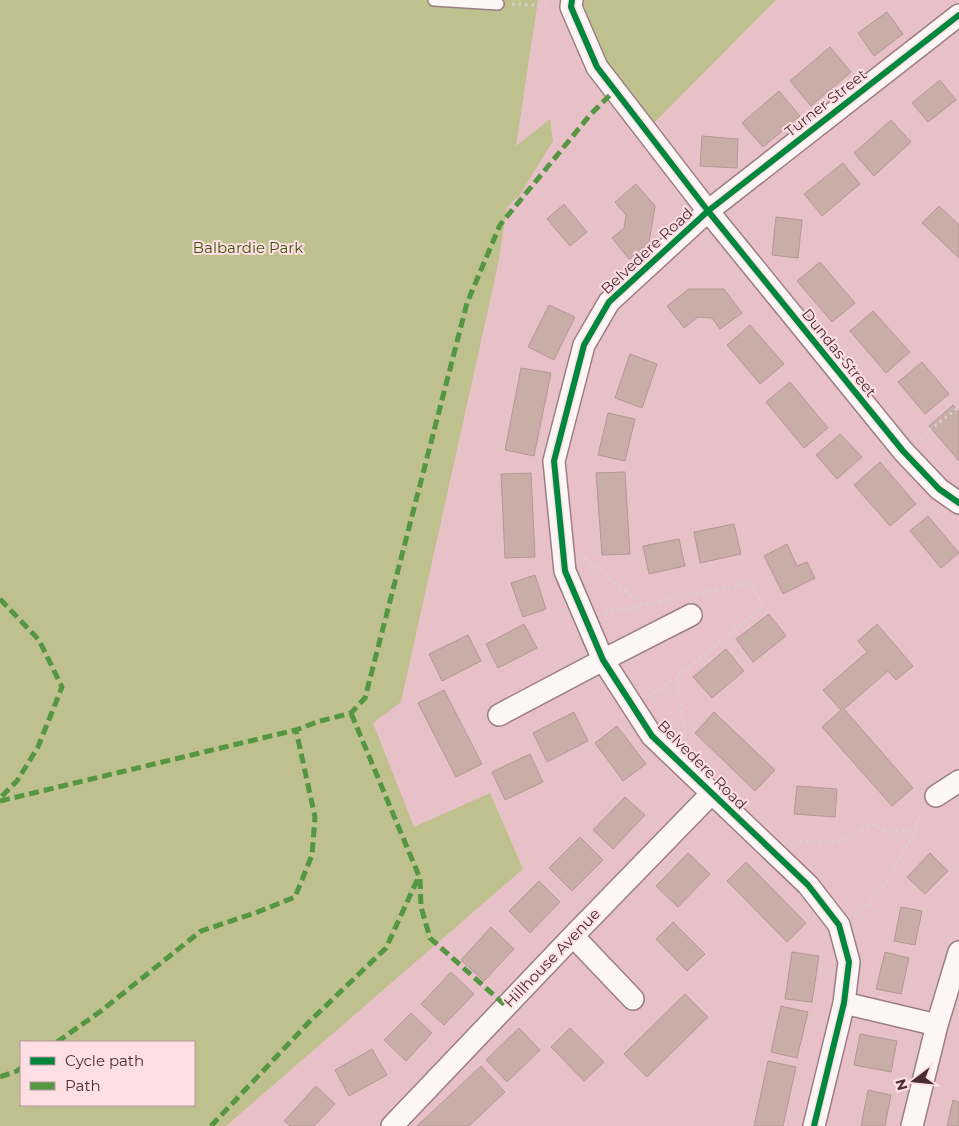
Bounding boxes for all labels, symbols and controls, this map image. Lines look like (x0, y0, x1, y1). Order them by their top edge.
street label: Turner Street (781, 65, 871, 141)
street label: Belvedere Road (597, 203, 697, 298)
park label: Balbardie Park (193, 238, 303, 257)
street label: Dundas Street (798, 305, 881, 401)
street label: Belvedere Road (654, 716, 751, 813)
street label: Hillhouse Avenue (499, 904, 604, 1011)
legend (20, 1041, 195, 1106)
text: Cycle path (65, 1051, 144, 1070)
north arrow (889, 1056, 939, 1106)
text: Path (65, 1076, 101, 1095)
text: N (891, 1077, 912, 1093)

